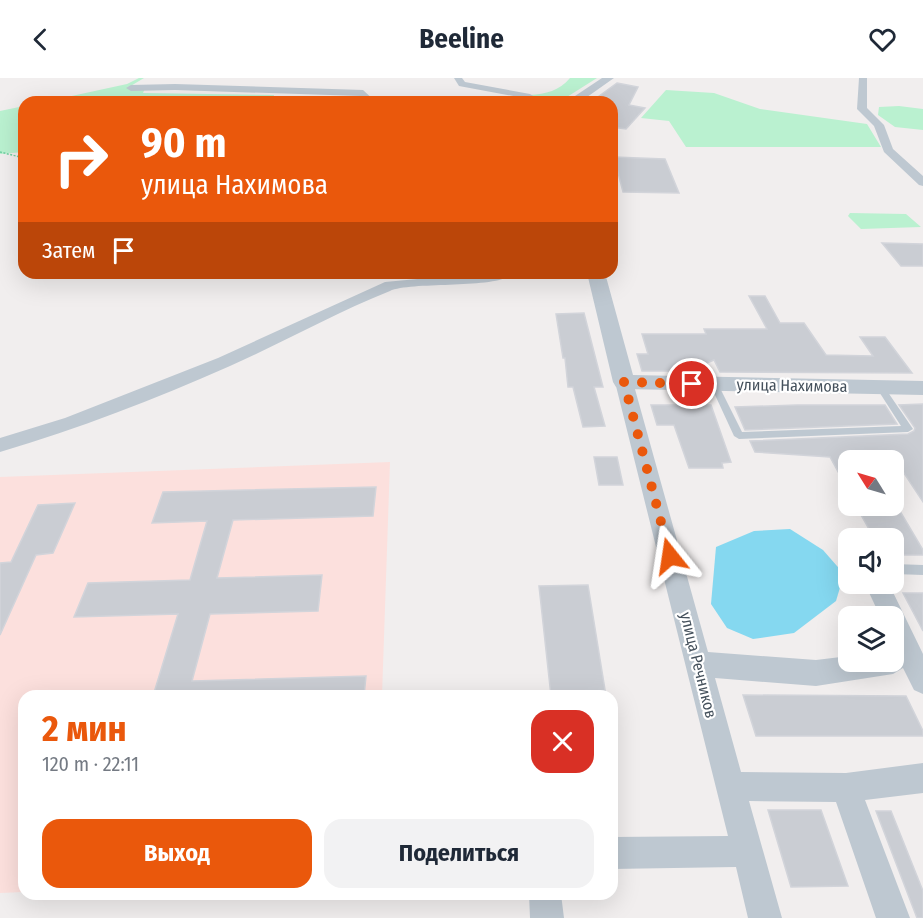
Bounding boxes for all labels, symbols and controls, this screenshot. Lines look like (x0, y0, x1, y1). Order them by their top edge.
icon: back (24, 23, 57, 56)
text: Beeline (419, 23, 504, 55)
icon: heart (866, 23, 899, 56)
text: 90 m (141, 118, 226, 168)
icon: right (42, 120, 120, 198)
text: улица Нахимова (141, 169, 328, 201)
icon: arrive (107, 234, 140, 267)
text: Затем (42, 237, 95, 264)
pin (666, 358, 717, 409)
icon: arrive (675, 367, 708, 400)
street label: улица Нахимова (736, 375, 848, 396)
north arrow (838, 450, 904, 516)
map controls (838, 450, 904, 672)
position arrow (638, 524, 702, 588)
button: sound (838, 528, 904, 594)
button: layers (838, 606, 904, 672)
street label: улица Речников (676, 610, 721, 720)
text: 2 мин (42, 707, 127, 751)
button: close (531, 710, 594, 773)
text: 120 m · 22:11 (42, 752, 139, 776)
button: Выход (42, 819, 312, 888)
button: Поделиться (324, 819, 594, 888)

